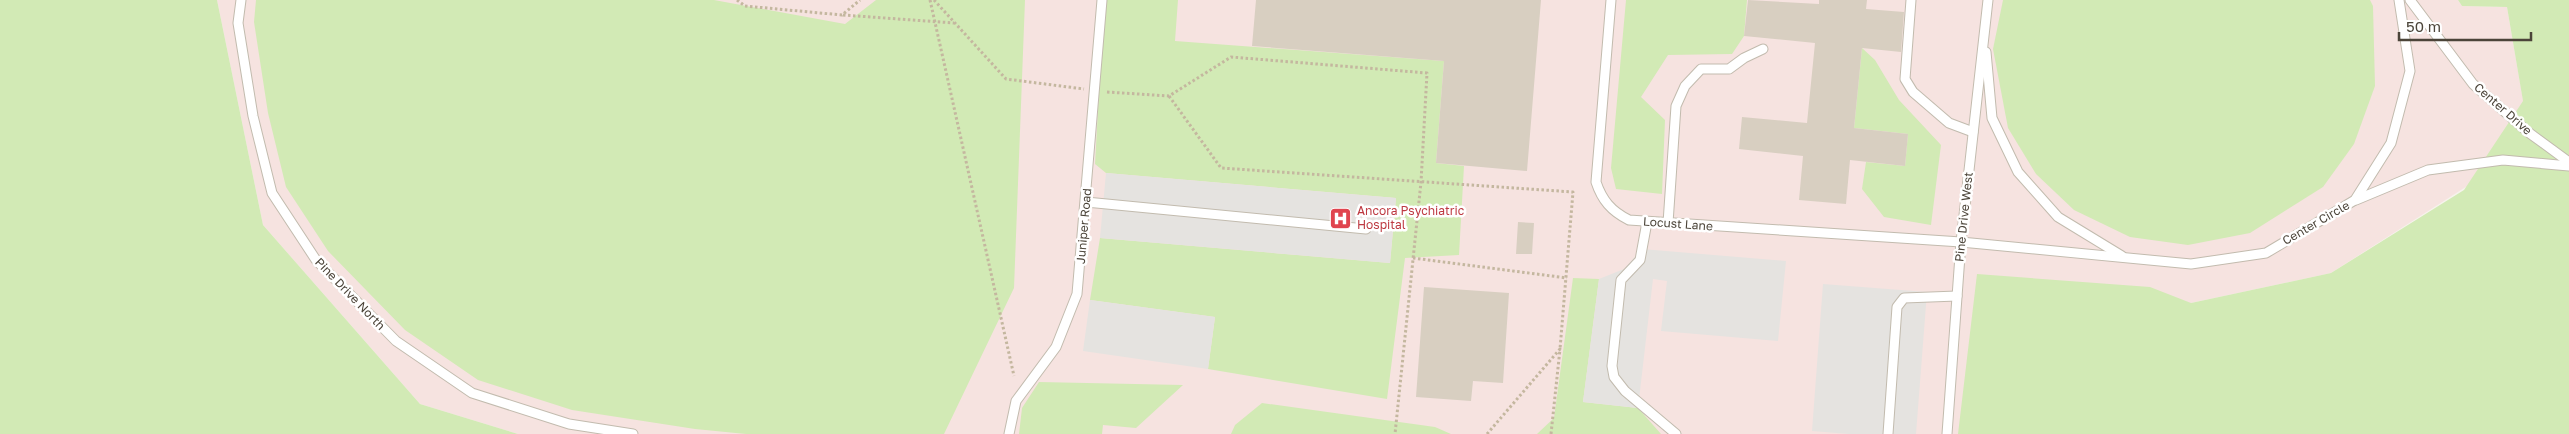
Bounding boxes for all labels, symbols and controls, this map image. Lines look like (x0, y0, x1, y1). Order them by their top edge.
scale bar (2399, 10, 2532, 42)
text: 50 m (2406, 17, 2441, 35)
street label: Center Drive (2471, 79, 2535, 138)
street label: Pine Drive West (1951, 171, 1976, 263)
street label: Juniper Road (1073, 187, 1094, 264)
street label: Center Circle (2280, 197, 2352, 248)
place label: Ancora Psychiatric Hospital (1357, 203, 1465, 232)
hospital icon: Ancora Psychiatric Hospital (1329, 206, 1353, 230)
street label: Locust Lane (1643, 214, 1713, 233)
street label: Pine Drive North (312, 254, 389, 333)

